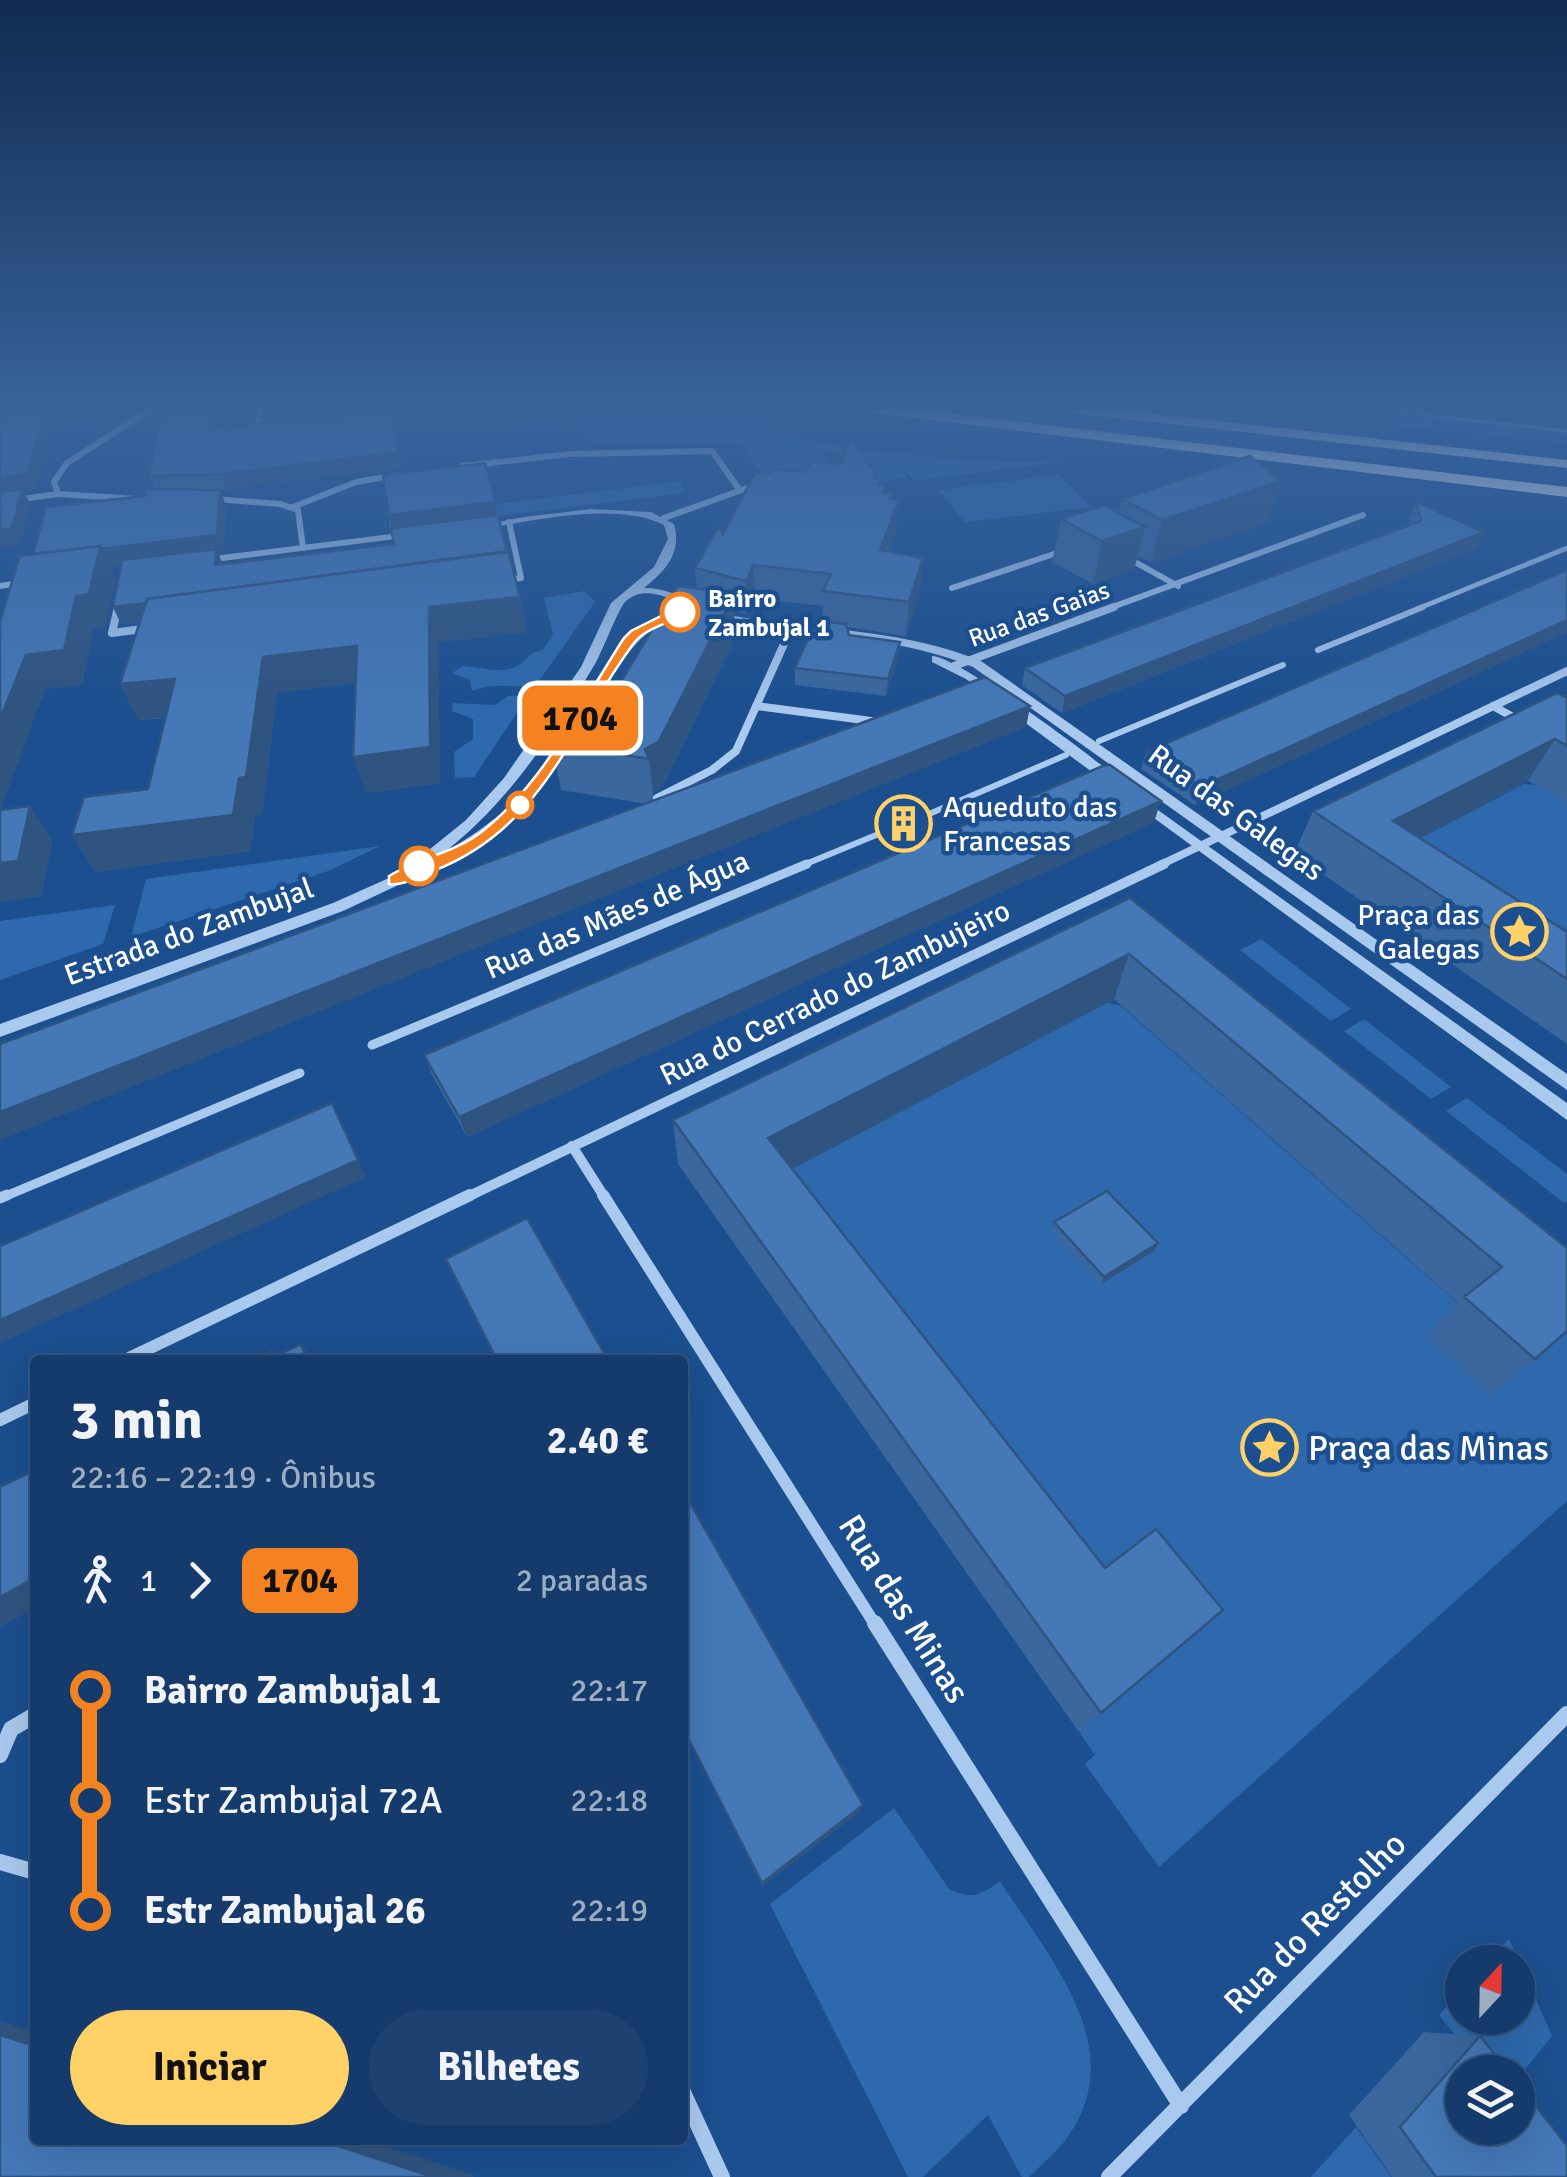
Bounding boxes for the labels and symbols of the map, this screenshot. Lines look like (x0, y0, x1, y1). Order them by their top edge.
street label: Rua das Gaias (964, 574, 1114, 654)
place label: Bairro Zambujal 1 (708, 583, 830, 643)
marker: Bairro Zambujal 1 (661, 593, 699, 631)
line badge: 1704 (510, 686, 650, 750)
street label: Rua das Galegas (1141, 737, 1331, 889)
place label: Aqueduto das Francesas (943, 789, 1117, 860)
unlabelled marker (507, 792, 533, 818)
building icon: Aqueduto das Francesas (874, 794, 934, 854)
street label: Rua das Mães de Água (479, 843, 755, 987)
unlabelled marker (400, 847, 438, 885)
street label: Estrada do Zambujal (59, 870, 319, 994)
street label: Rua do Cerrado do Zambujeiro (654, 892, 1016, 1094)
place label: Praça das Galegas (1357, 897, 1480, 968)
place icon: Praça das Galegas (1489, 902, 1549, 962)
place icon: Praça das Minas (1239, 1418, 1299, 1478)
place label: Praça das Minas (1308, 1427, 1549, 1470)
street label: Rua das Minas (829, 1507, 979, 1711)
street label: Rua do Restolho (1215, 1823, 1415, 2023)
north arrow (1445, 1945, 1535, 2035)

